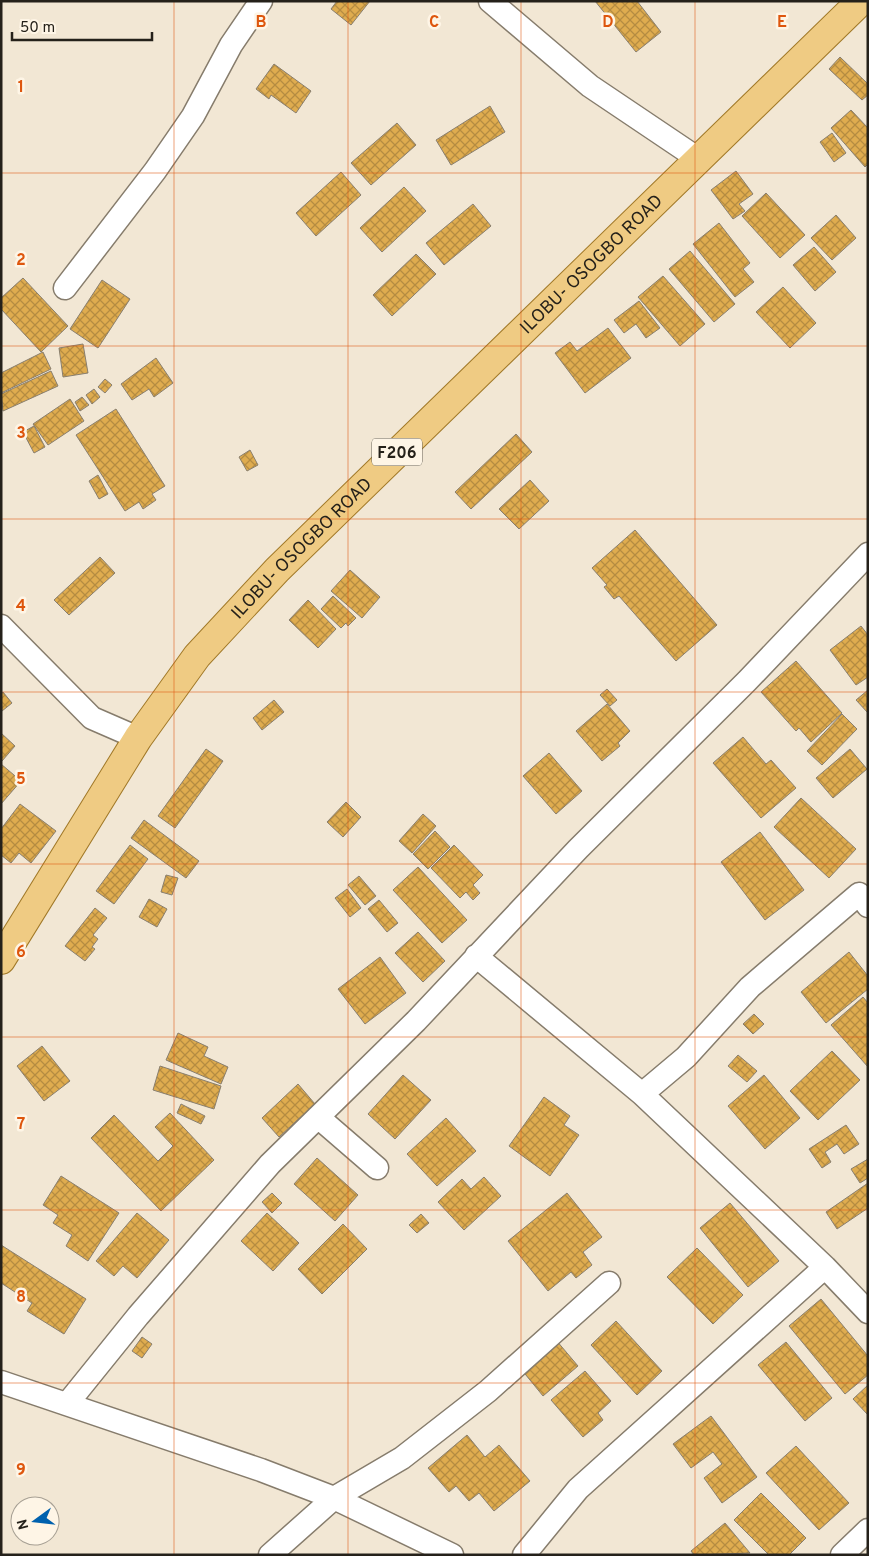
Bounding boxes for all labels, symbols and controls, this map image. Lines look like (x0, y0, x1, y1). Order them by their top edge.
scale bar (12, 10, 152, 42)
text: B (255, 13, 267, 33)
text: C (429, 13, 439, 33)
text: D (602, 13, 614, 33)
text: E (777, 13, 787, 33)
text: 50 m (20, 19, 55, 38)
text: 1 (18, 78, 24, 98)
street label: ILOBU- OSOGBO ROAD (516, 190, 669, 340)
text: 2 (16, 251, 26, 271)
text: 3 (16, 424, 26, 444)
road number: F206 (372, 438, 422, 466)
street label: ILOBU- OSOGBO ROAD (227, 473, 378, 625)
text: 4 (16, 597, 26, 617)
text: 5 (16, 770, 26, 790)
text: 6 (16, 943, 26, 963)
text: 7 (17, 1115, 25, 1135)
text: 8 (16, 1288, 26, 1308)
text: 9 (16, 1461, 26, 1481)
north arrow (10, 1496, 60, 1546)
text: N (14, 1517, 33, 1531)

